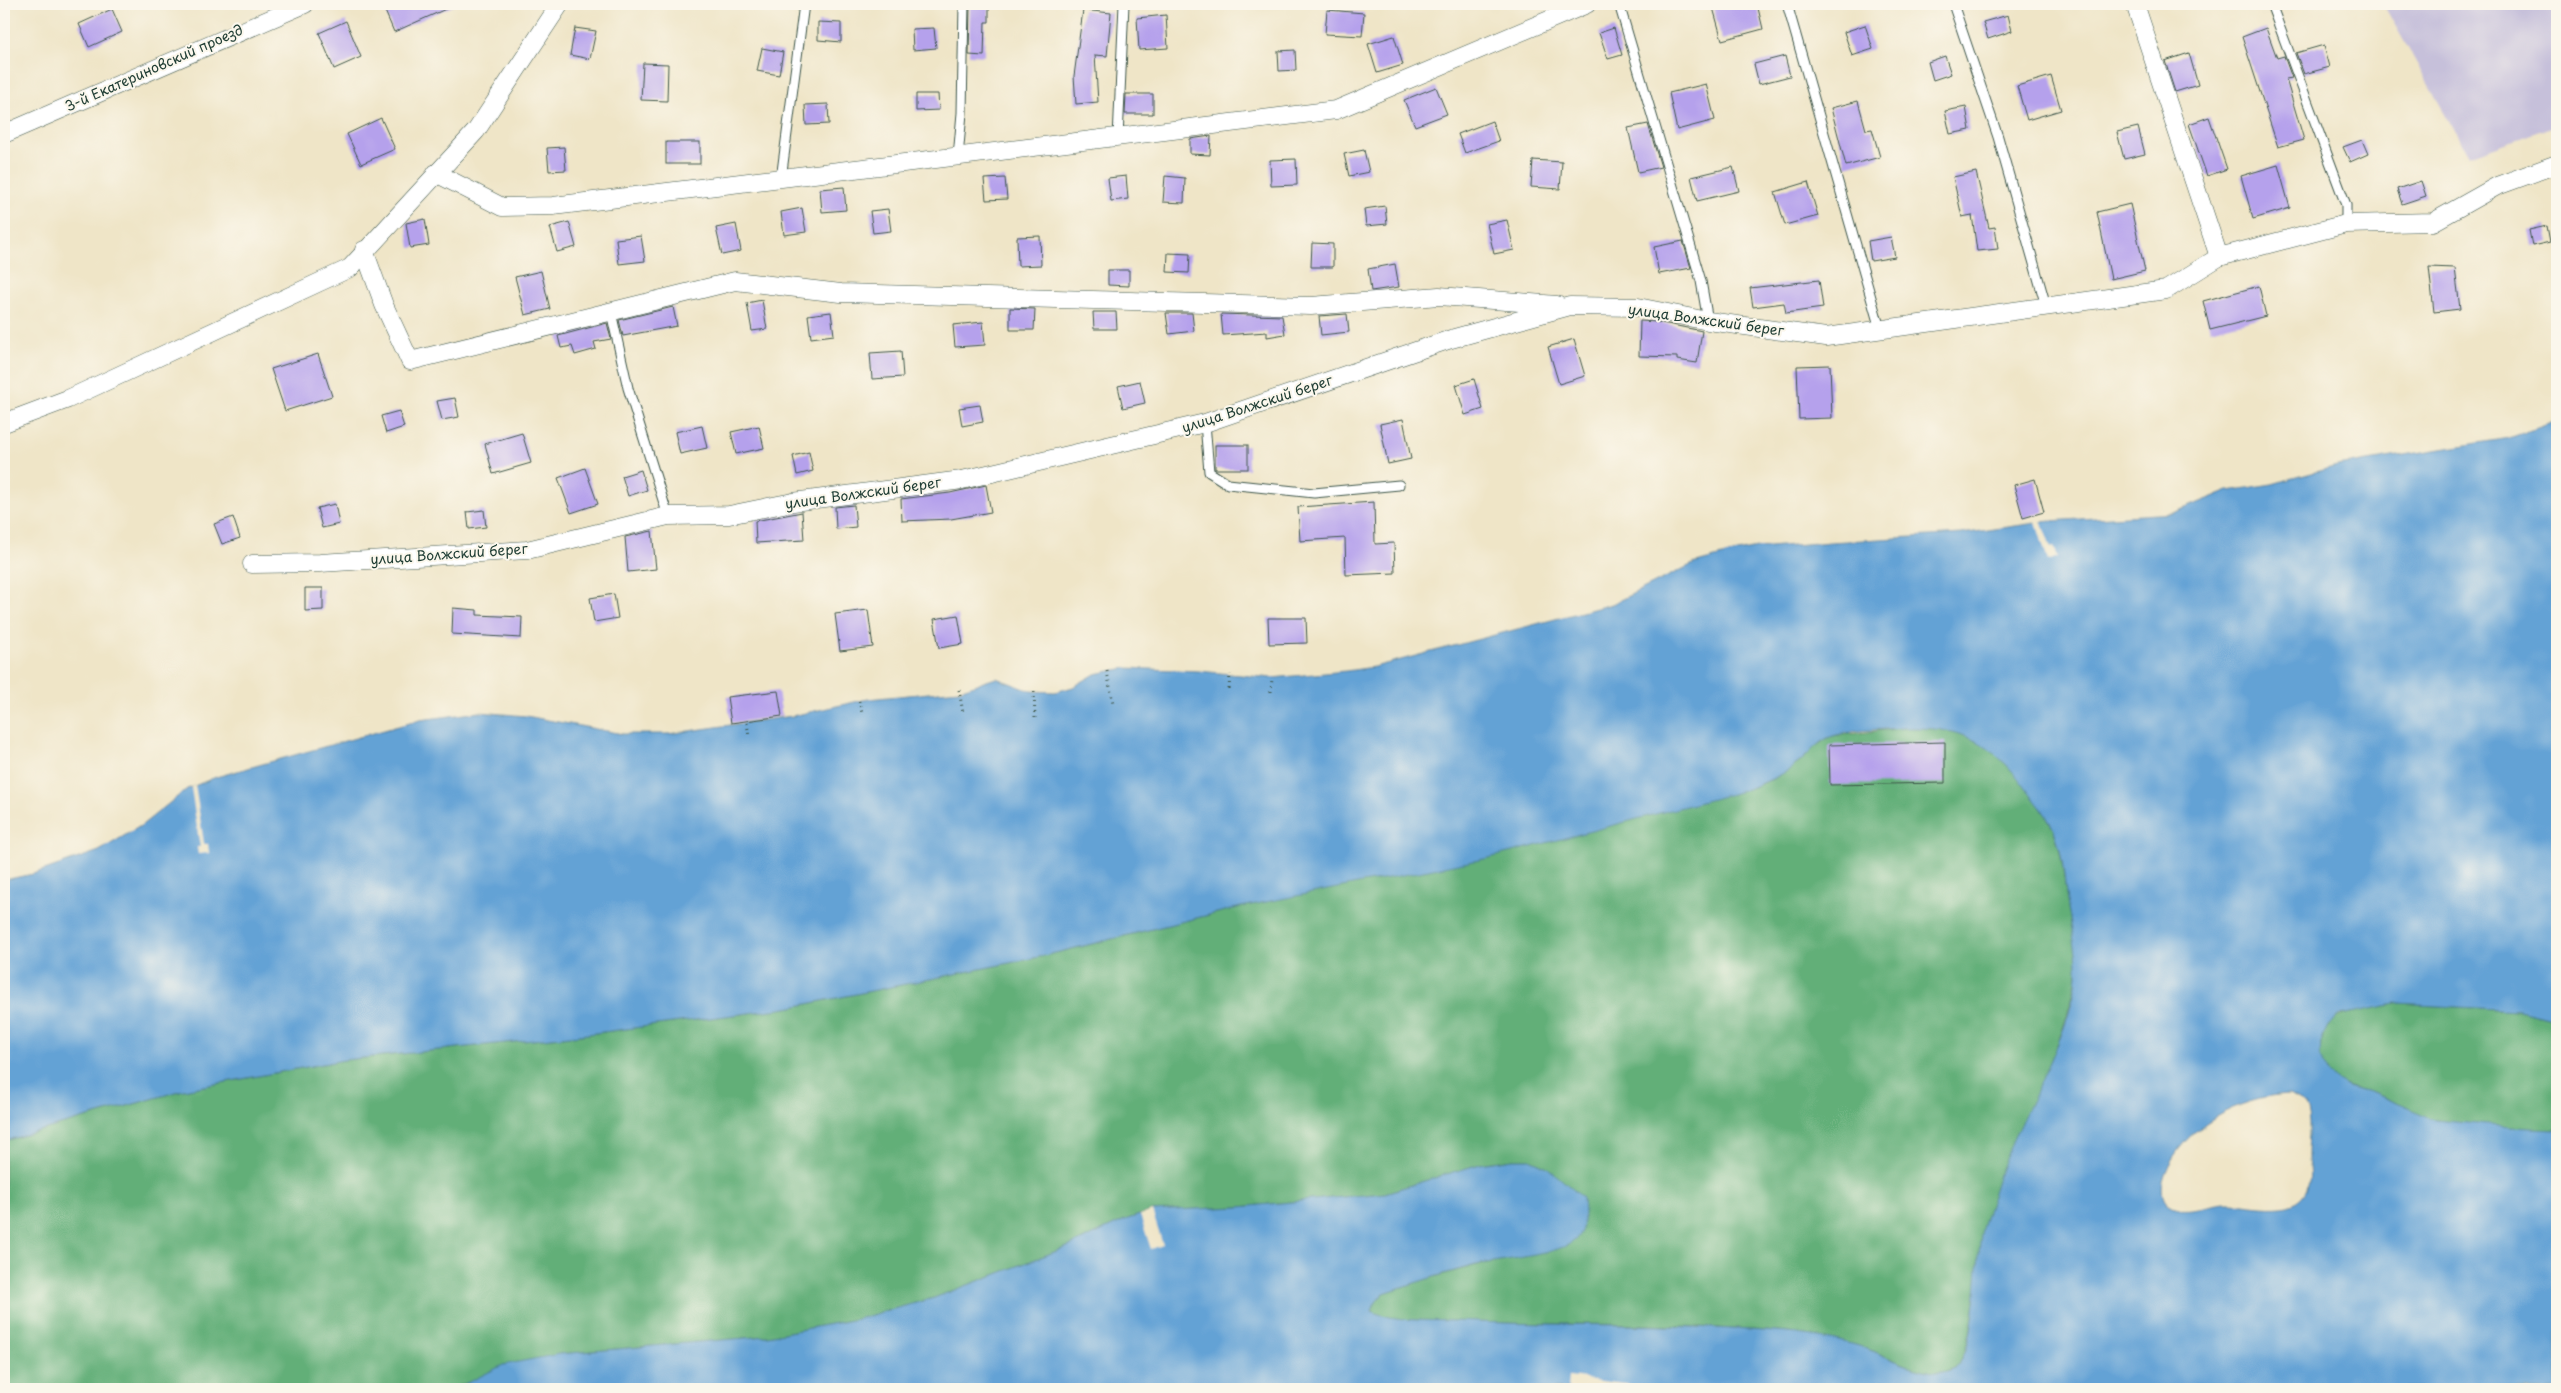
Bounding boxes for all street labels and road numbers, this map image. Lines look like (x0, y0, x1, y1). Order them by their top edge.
street label: 3-й Екатериновский проезд (61, 19, 246, 116)
street label: улица Волжский берег (1627, 298, 1786, 341)
street label: улица Волжский берег (1179, 369, 1336, 438)
street label: улица Волжский берег (784, 471, 943, 514)
street label: улица Волжский берег (370, 537, 529, 569)

